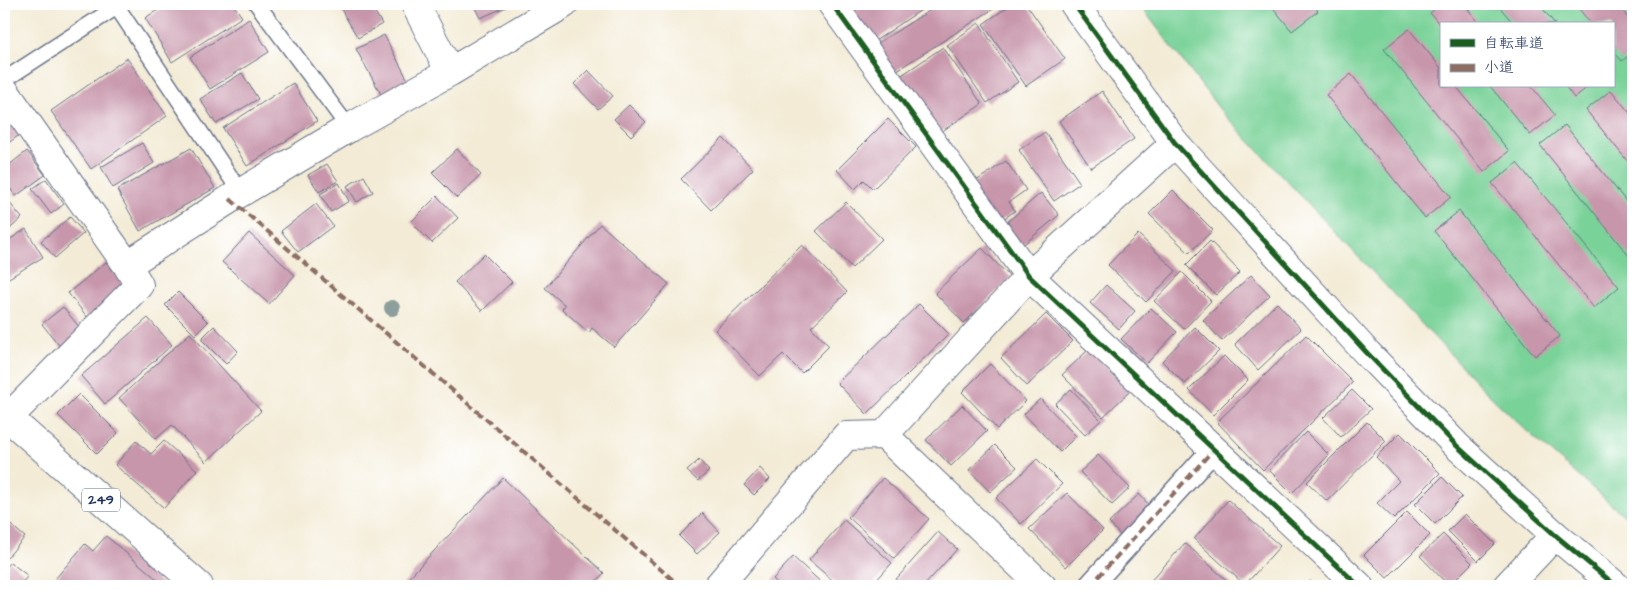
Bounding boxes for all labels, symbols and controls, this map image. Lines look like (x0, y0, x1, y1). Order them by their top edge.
legend (1440, 22, 1614, 88)
text: 自転車道 (1484, 33, 1544, 54)
text: 小道 (1484, 57, 1514, 78)
road number: 249 (82, 488, 120, 512)

